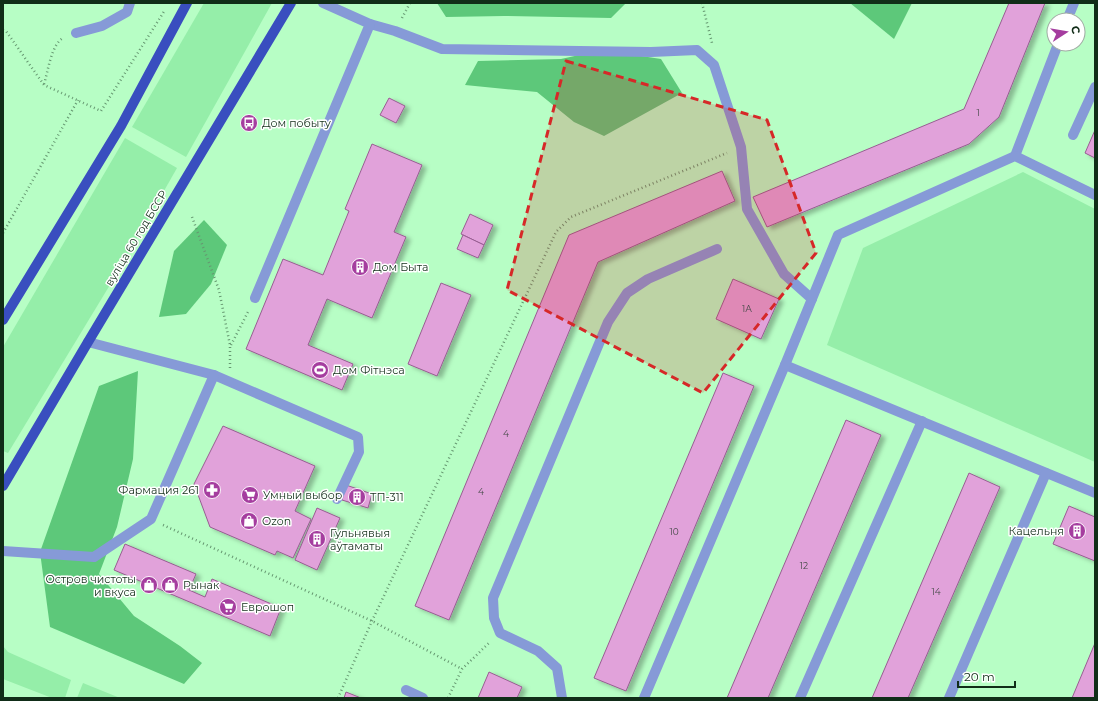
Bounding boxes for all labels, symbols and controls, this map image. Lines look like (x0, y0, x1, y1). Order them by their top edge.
north arrow (1046, 12, 1086, 52)
text: С (1068, 25, 1083, 35)
house number: 1 (976, 107, 980, 118)
bus stop icon: Дом побыту (239, 113, 259, 133)
place label: Дом побыту (262, 116, 332, 130)
street label: вуліца 60 год БССР (102, 187, 170, 288)
building icon: Дом Быта (350, 257, 370, 277)
place label: Дом Быта (373, 260, 428, 274)
house number: 1А (742, 303, 752, 314)
sports icon: Дом Фітнэса (310, 360, 330, 380)
place label: Дом Фітнэса (333, 363, 405, 377)
house number: 4 (503, 428, 509, 439)
pharmacy icon: Фармация 261 (202, 480, 222, 500)
place label: Фармация 261 (118, 483, 199, 497)
supermarket icon: Умный выбор (240, 485, 260, 505)
house number: 4 (478, 486, 484, 497)
building icon: ТП-311 (347, 487, 367, 507)
place label: Умный выбор (263, 488, 342, 502)
place label: ТП-311 (370, 490, 404, 504)
shop icon: Ozon (239, 511, 259, 531)
place label: Ozon (262, 514, 291, 528)
building icon: Кацельня (1067, 521, 1087, 541)
place label: Кацельня (1009, 524, 1064, 538)
place label: Гульнявыя аўтаматы (330, 526, 390, 553)
house number: 10 (669, 526, 679, 537)
building icon: Гульнявыя аўтаматы (307, 529, 327, 549)
house number: 12 (800, 560, 808, 571)
place label: Остров чистоты и вкуса (45, 572, 136, 599)
shop icon: Остров чистоты и вкуса (139, 575, 159, 595)
shop icon: Рынак (160, 575, 180, 595)
place label: Рынак (183, 578, 220, 592)
house number: 14 (931, 586, 941, 597)
supermarket icon: Еврошоп (218, 597, 238, 617)
place label: Еврошоп (241, 600, 294, 614)
scale bar (958, 663, 1015, 689)
text: 20 m (964, 669, 995, 684)

